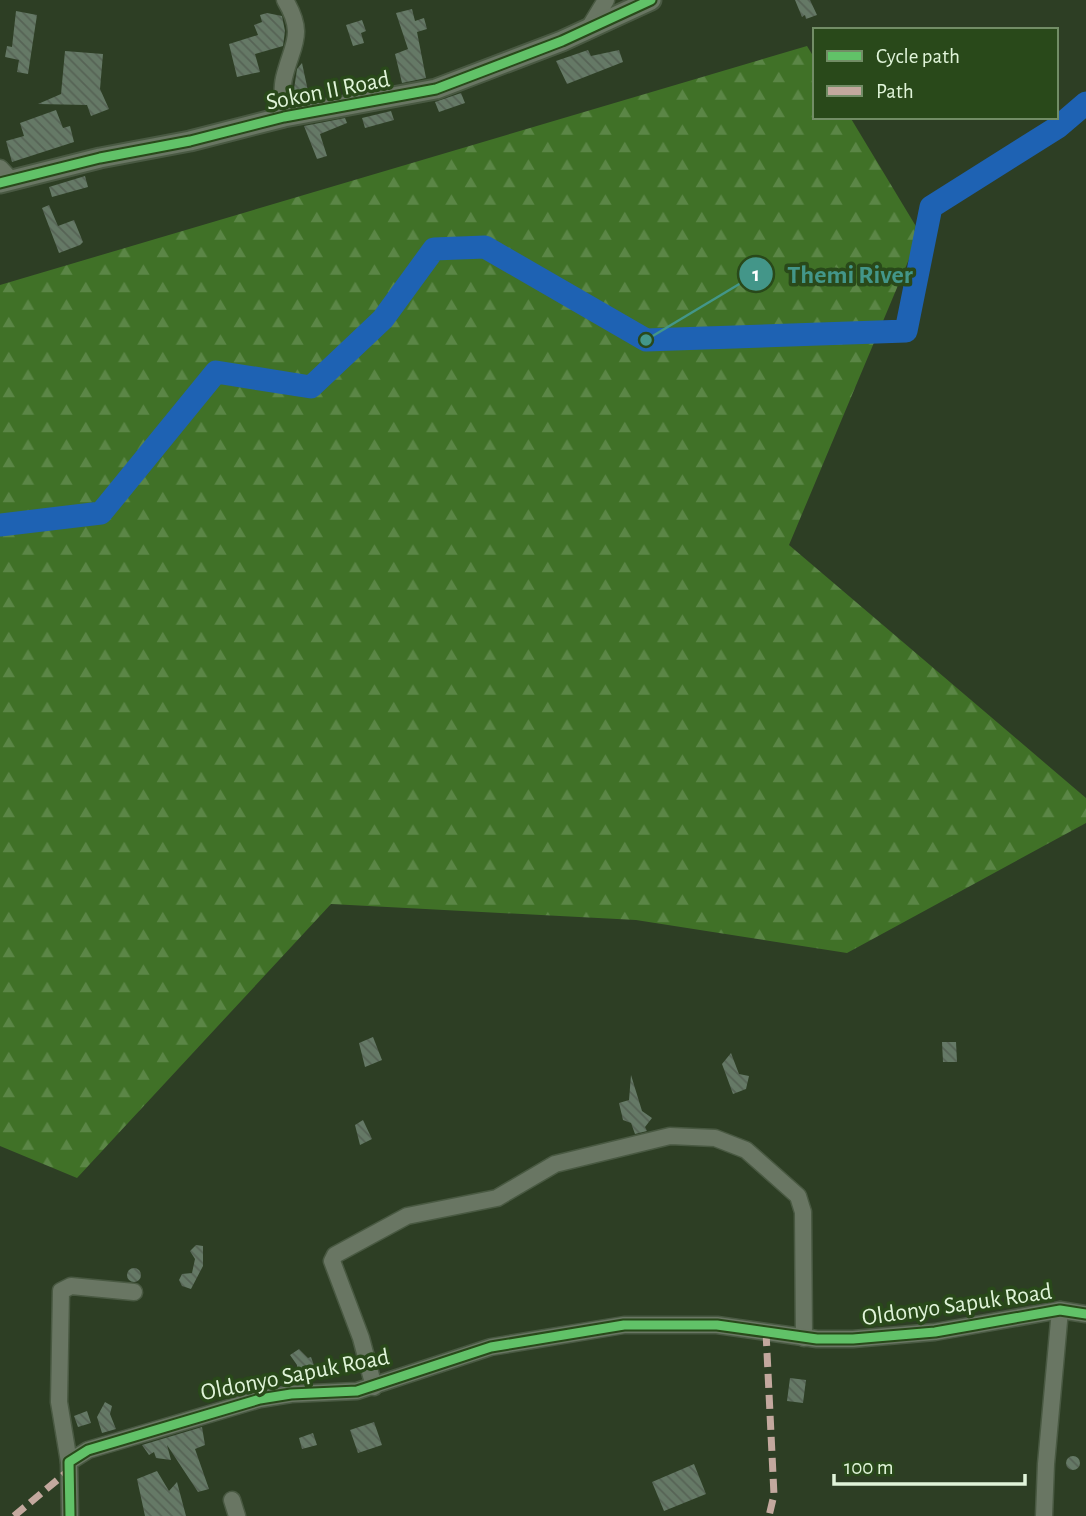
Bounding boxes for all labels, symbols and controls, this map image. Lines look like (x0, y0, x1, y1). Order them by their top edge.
legend (813, 28, 1058, 119)
text: Cycle path (876, 46, 960, 67)
street label: Sokon II Road (264, 67, 392, 115)
text: Path (876, 81, 914, 102)
callout: Themi River (738, 250, 927, 297)
text: Themi River (787, 262, 913, 288)
text: 1 (752, 264, 760, 285)
street label: Oldonyo Sapuk Road (860, 1280, 1054, 1330)
street label: Oldonyo Sapuk Road (199, 1345, 391, 1405)
scale bar (834, 1442, 1025, 1486)
text: 100 m (844, 1457, 894, 1478)

